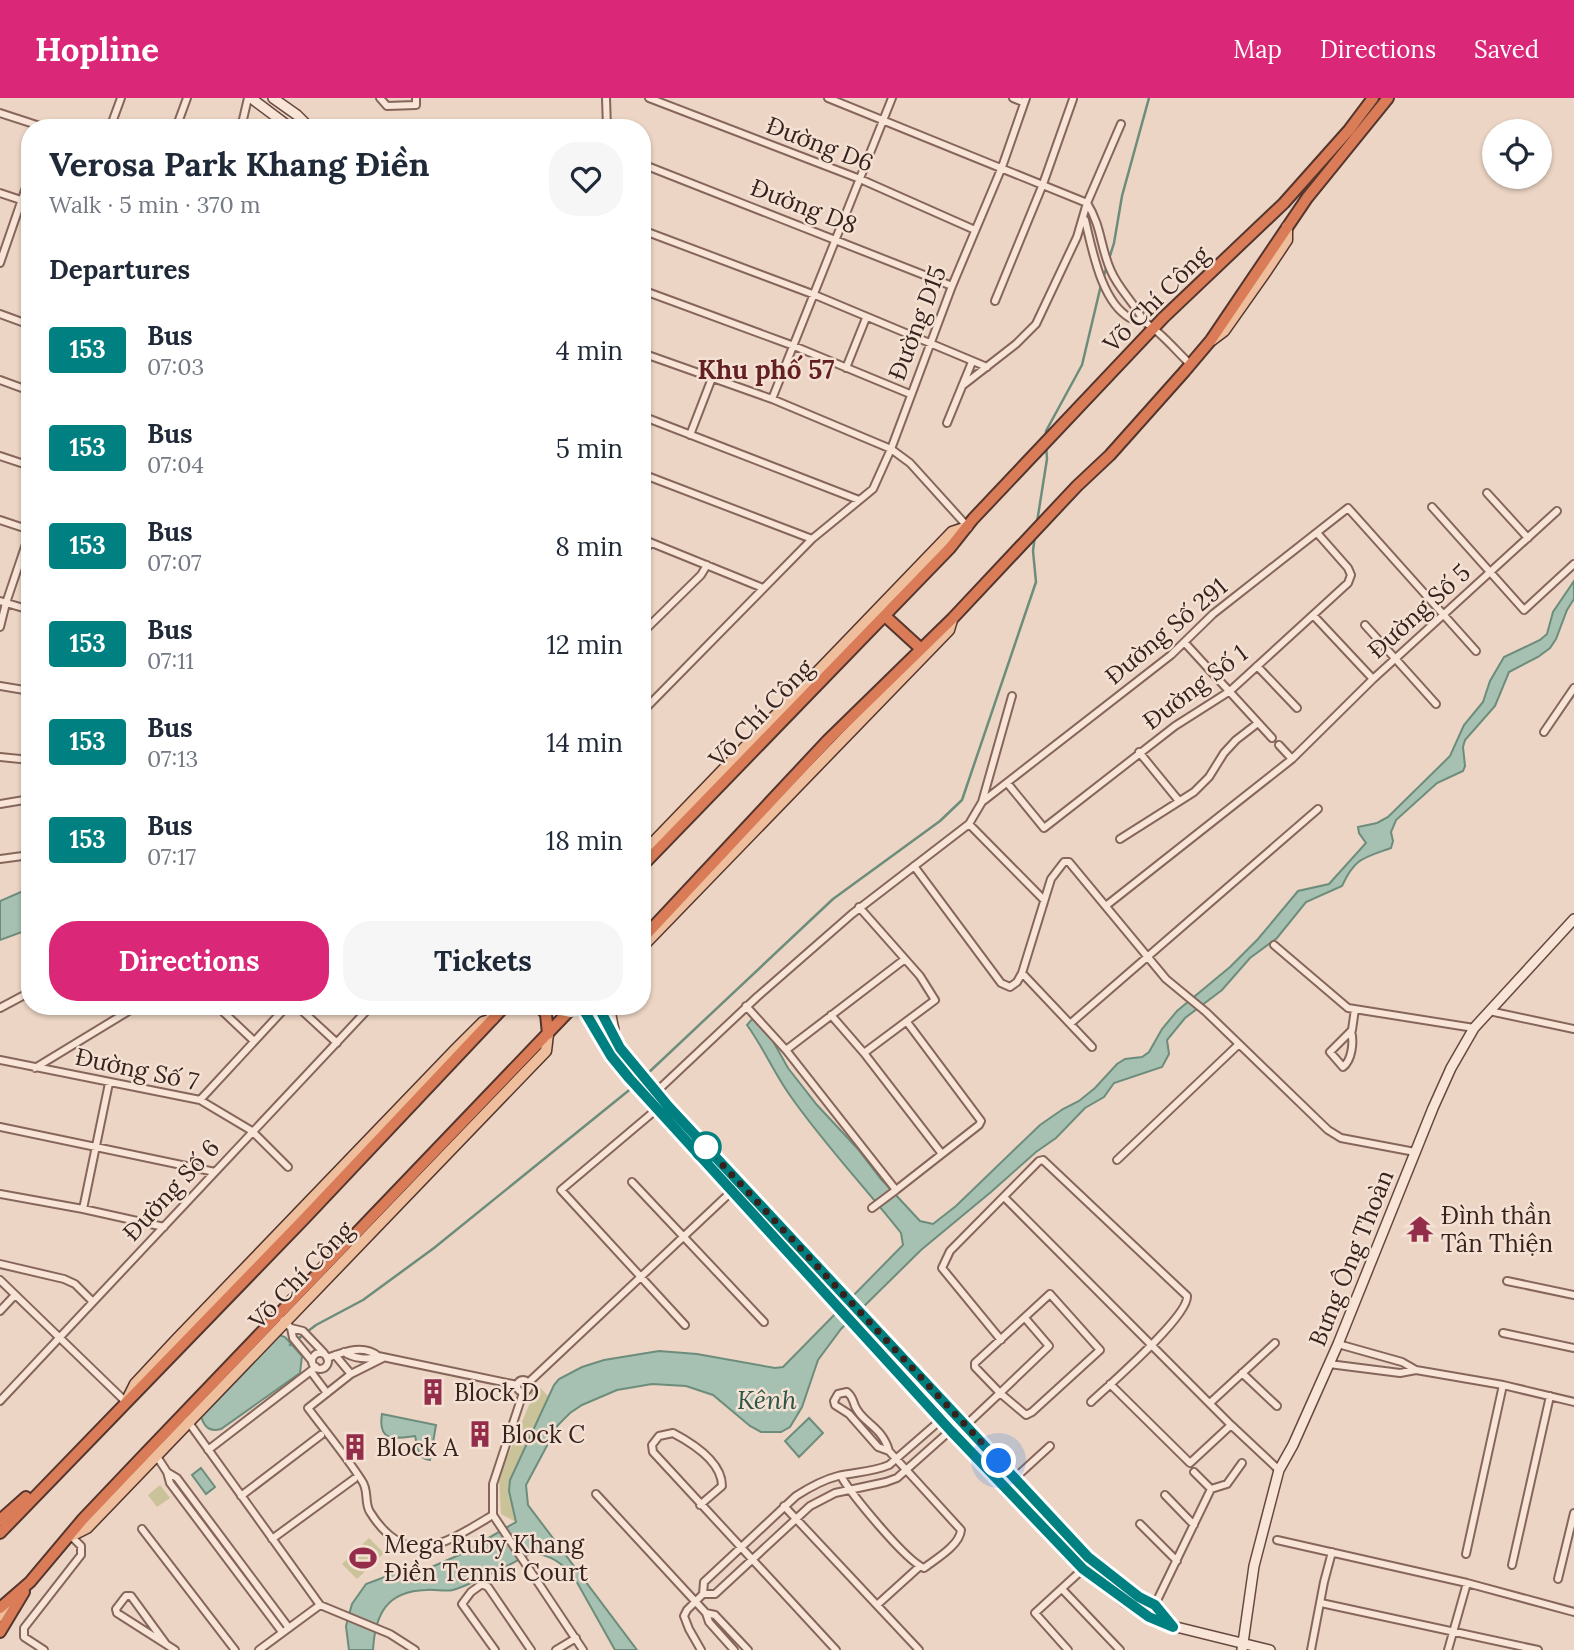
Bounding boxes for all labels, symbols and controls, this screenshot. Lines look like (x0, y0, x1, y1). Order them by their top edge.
text: Hopline (35, 28, 159, 70)
text: Map (1233, 34, 1282, 65)
text: Directions (1320, 34, 1436, 65)
text: Saved (1474, 34, 1539, 65)
street label: Đường D6 (762, 109, 878, 179)
map controls (1482, 119, 1552, 189)
button: locate (1482, 119, 1552, 189)
button: heart (549, 142, 623, 216)
text: Verosa Park Khang Điền (49, 143, 430, 185)
street label: Đường D8 (746, 172, 862, 240)
text: Walk · 5 min · 370 m (49, 190, 261, 219)
street label: Võ Chí Công (1096, 239, 1216, 359)
text: Departures (49, 253, 190, 286)
street label: Đường D15 (881, 261, 953, 385)
text: Bus (147, 319, 193, 352)
text: 153 (69, 334, 106, 365)
text: 4 min (556, 334, 623, 367)
text: 07:03 (147, 352, 204, 381)
district label: Khu phố 57 (698, 353, 834, 386)
text: Bus (147, 417, 193, 450)
text: 153 (69, 432, 106, 463)
text: 5 min (556, 432, 623, 465)
text: 07:04 (147, 450, 204, 479)
text: Bus (147, 515, 193, 548)
text: 153 (69, 530, 106, 561)
text: 8 min (555, 530, 623, 563)
text: 07:07 (147, 548, 202, 577)
street label: Đường Số 5 (1361, 557, 1477, 665)
street label: Đường Số 291 (1099, 571, 1233, 691)
text: Bus (147, 613, 193, 646)
text: 153 (69, 628, 106, 659)
text: 12 min (546, 628, 623, 661)
street label: Đường Số 1 (1137, 638, 1253, 736)
text: 07:11 (147, 646, 194, 675)
street label: Võ Chí Công (701, 652, 821, 774)
text: Bus (147, 711, 193, 744)
text: 153 (69, 726, 106, 757)
text: 14 min (546, 726, 623, 759)
text: 07:13 (147, 744, 198, 773)
text: Bus (147, 809, 193, 842)
text: 153 (69, 824, 106, 855)
text: 18 min (546, 824, 623, 857)
text: 07:17 (147, 842, 196, 871)
button: Directions (49, 921, 329, 1001)
button: Tickets (343, 921, 623, 1001)
street label: Đường Số 7 (72, 1041, 202, 1097)
unlabelled marker (691, 1132, 721, 1162)
street label: Đường Số 6 (116, 1133, 226, 1247)
street label: Bưng Ông Thoàn (1302, 1165, 1400, 1351)
place label: Đình thần Tân Thiện (1441, 1200, 1553, 1259)
street label: Võ Chí Công (241, 1214, 361, 1336)
temple icon: Đình thần Tân Thiện (1405, 1214, 1435, 1244)
building icon: Block D (418, 1377, 448, 1407)
place label: Block D (454, 1377, 539, 1408)
water label: Kênh (737, 1383, 797, 1416)
building icon: Block C (465, 1419, 495, 1449)
place label: Block C (501, 1419, 585, 1450)
building icon: Block A (340, 1432, 370, 1462)
place label: Block A (376, 1432, 459, 1463)
your location (981, 1443, 1016, 1478)
place label: Mega Ruby Khang Điền Tennis Court (384, 1529, 589, 1588)
sports icon: Mega Ruby Khang Điền Tennis Court (348, 1543, 378, 1573)

